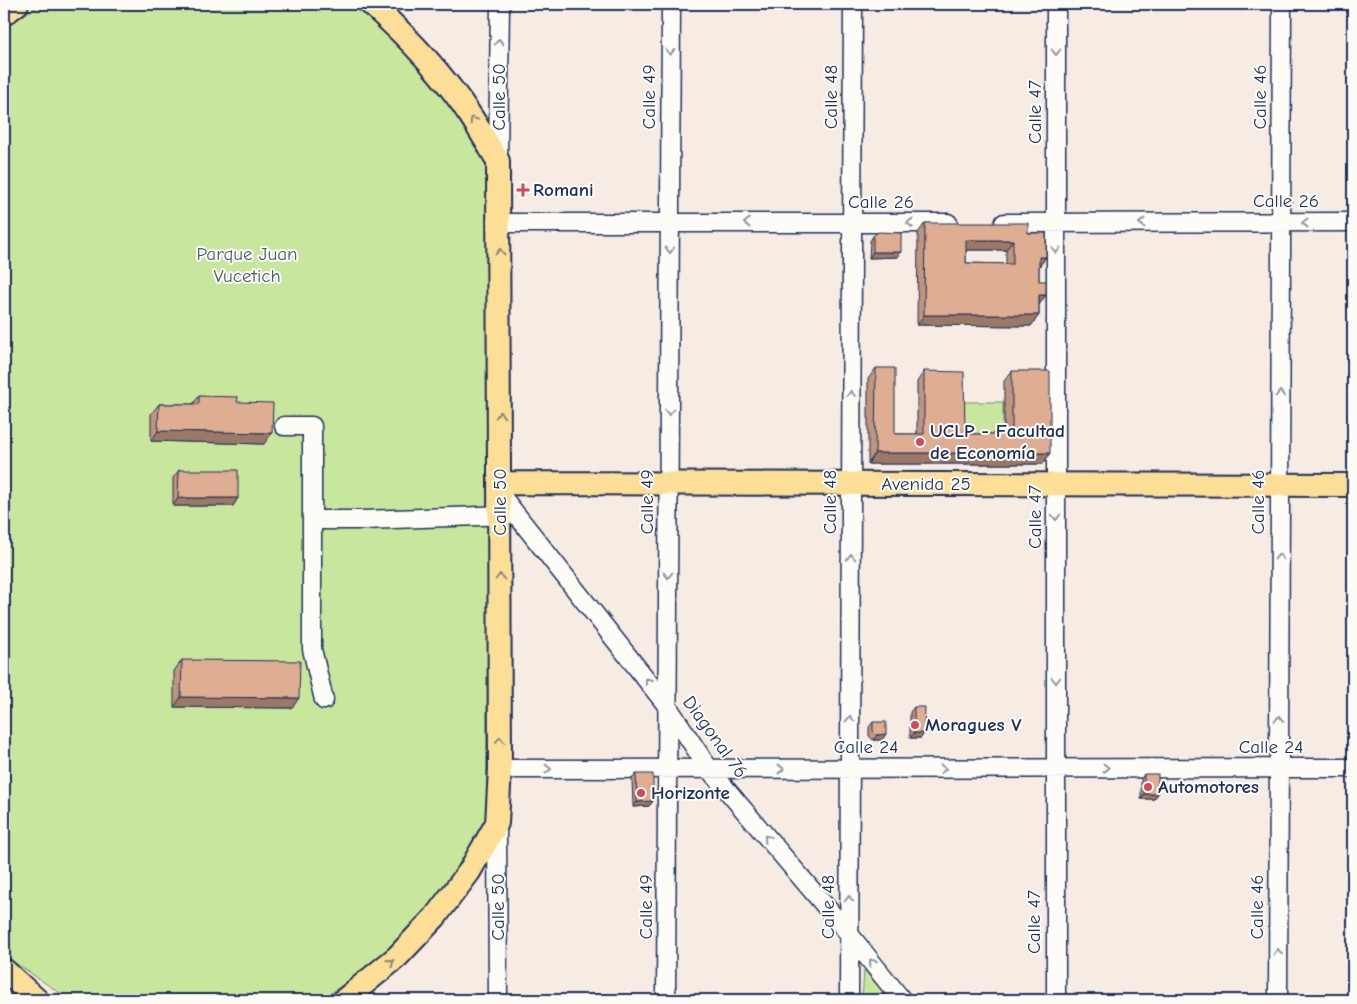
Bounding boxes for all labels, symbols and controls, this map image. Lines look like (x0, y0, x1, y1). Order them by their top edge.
one-way arrow (494, 38, 504, 46)
one-way arrow (665, 49, 675, 57)
one-way arrow (1051, 49, 1061, 57)
street label: Calle 50 (488, 63, 510, 131)
street label: Calle 46 (1249, 64, 1271, 130)
street label: Calle 49 (638, 65, 660, 129)
street label: Calle 48 (820, 65, 842, 129)
street label: Calle 47 (1024, 80, 1046, 144)
one-way arrow (469, 116, 479, 125)
place label: Romani (533, 179, 594, 201)
marker: Romani (517, 184, 529, 196)
street label: Calle 26 (1253, 190, 1319, 212)
street label: Calle 26 (848, 191, 914, 213)
one-way arrow (743, 218, 750, 228)
one-way arrow (905, 218, 913, 228)
one-way arrow (1138, 218, 1146, 228)
one-way arrow (1300, 218, 1308, 228)
park label: Parque Juan Vucetich (197, 243, 297, 287)
one-way arrow (665, 246, 675, 254)
one-way arrow (1051, 246, 1061, 254)
one-way arrow (494, 248, 505, 256)
one-way arrow (846, 390, 856, 398)
one-way arrow (1275, 390, 1285, 398)
one-way arrow (664, 409, 674, 417)
one-way arrow (495, 411, 505, 418)
place label: UCLP - Facultad de Economía (930, 420, 1065, 464)
marker: UCLP - Facultad de Economía (914, 436, 926, 448)
street label: Calle 50 (489, 468, 511, 536)
street label: Calle 46 (1247, 469, 1269, 535)
street label: Calle 49 (636, 470, 658, 534)
street label: Calle 48 (819, 470, 841, 534)
street label: Avenida 25 (881, 473, 971, 495)
street label: Calle 47 (1024, 485, 1046, 549)
one-way arrow (1051, 514, 1061, 522)
one-way arrow (846, 552, 856, 560)
one-way arrow (1274, 552, 1285, 560)
one-way arrow (663, 572, 673, 579)
one-way arrow (495, 573, 505, 581)
one-way arrow (1051, 676, 1061, 684)
one-way arrow (645, 678, 653, 687)
street label: Diagonal 76 (678, 692, 752, 782)
place label: Moragues V (925, 714, 1022, 736)
one-way arrow (845, 715, 855, 722)
one-way arrow (1274, 715, 1284, 722)
marker: Moragues V (909, 719, 921, 731)
one-way arrow (495, 736, 505, 744)
street label: Calle 24 (834, 736, 898, 758)
street label: Calle 24 (1239, 736, 1303, 758)
one-way arrow (1102, 763, 1110, 773)
one-way arrow (545, 764, 553, 774)
one-way arrow (778, 764, 785, 774)
one-way arrow (940, 764, 948, 774)
place label: Automotores (1158, 776, 1259, 798)
marker: Automotores (1142, 781, 1154, 793)
place label: Horizonte (651, 782, 730, 804)
marker: Horizonte (635, 787, 647, 799)
one-way arrow (764, 834, 773, 843)
street label: Calle 50 (487, 873, 509, 941)
street label: Calle 46 (1246, 874, 1268, 940)
street label: Calle 49 (635, 875, 657, 939)
street label: Calle 48 (817, 875, 839, 939)
street label: Calle 47 (1023, 890, 1045, 954)
one-way arrow (844, 895, 854, 902)
one-way arrow (1273, 947, 1283, 955)
one-way arrow (385, 959, 394, 967)
one-way arrow (869, 959, 877, 968)

